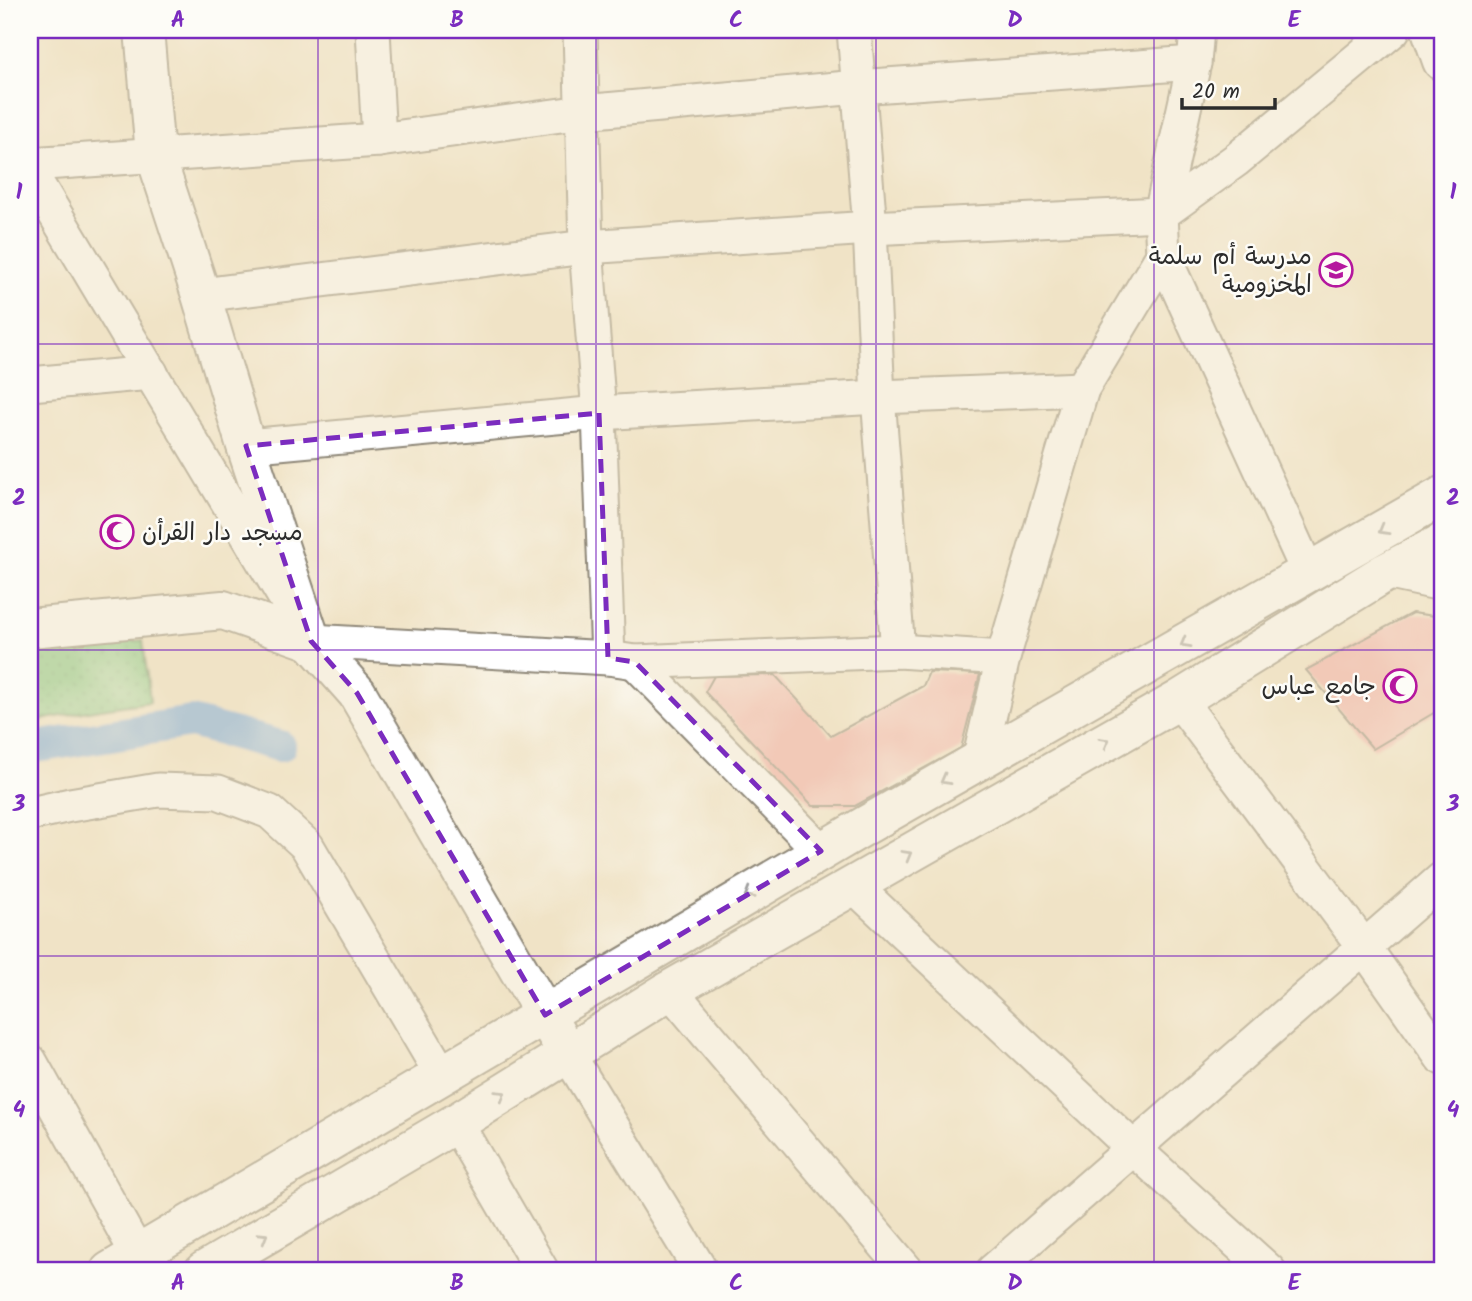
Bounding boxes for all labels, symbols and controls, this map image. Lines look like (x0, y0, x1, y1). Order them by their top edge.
text: A (171, 3, 185, 39)
text: B (450, 3, 464, 39)
text: C (729, 3, 743, 39)
text: D (1007, 3, 1023, 39)
text: E (1288, 3, 1302, 39)
scale bar (1182, 66, 1274, 110)
text: 20 m (1192, 76, 1240, 109)
text: 1 (16, 175, 23, 211)
text: 1 (1450, 175, 1457, 211)
place label: مدرسة أم سلمة المخزومية (1149, 238, 1312, 305)
school or university icon: مدرسة أم سلمة المخزومية (1317, 251, 1355, 289)
text: 2 (12, 481, 26, 517)
text: 2 (1446, 481, 1460, 517)
mosque icon: مسجد دار القرأن (98, 513, 136, 551)
place label: مسجد دار القرأن (142, 514, 303, 553)
one-way arrow (1378, 522, 1390, 535)
one-way arrow (1180, 635, 1193, 648)
mosque icon: جامع عباس (1381, 667, 1419, 705)
place label: جامع عباس (1261, 668, 1376, 707)
one-way arrow (1098, 737, 1110, 750)
one-way arrow (940, 772, 953, 785)
text: 3 (12, 787, 26, 823)
text: 3 (1446, 787, 1460, 823)
one-way arrow (900, 850, 913, 863)
one-way arrow (743, 886, 756, 899)
one-way arrow (493, 1091, 506, 1104)
text: 4 (13, 1093, 26, 1129)
text: 4 (1447, 1093, 1460, 1129)
one-way arrow (256, 1232, 269, 1245)
text: A (171, 1266, 185, 1301)
text: B (450, 1266, 464, 1301)
text: C (729, 1266, 743, 1301)
text: D (1007, 1266, 1023, 1301)
text: E (1288, 1266, 1302, 1301)

